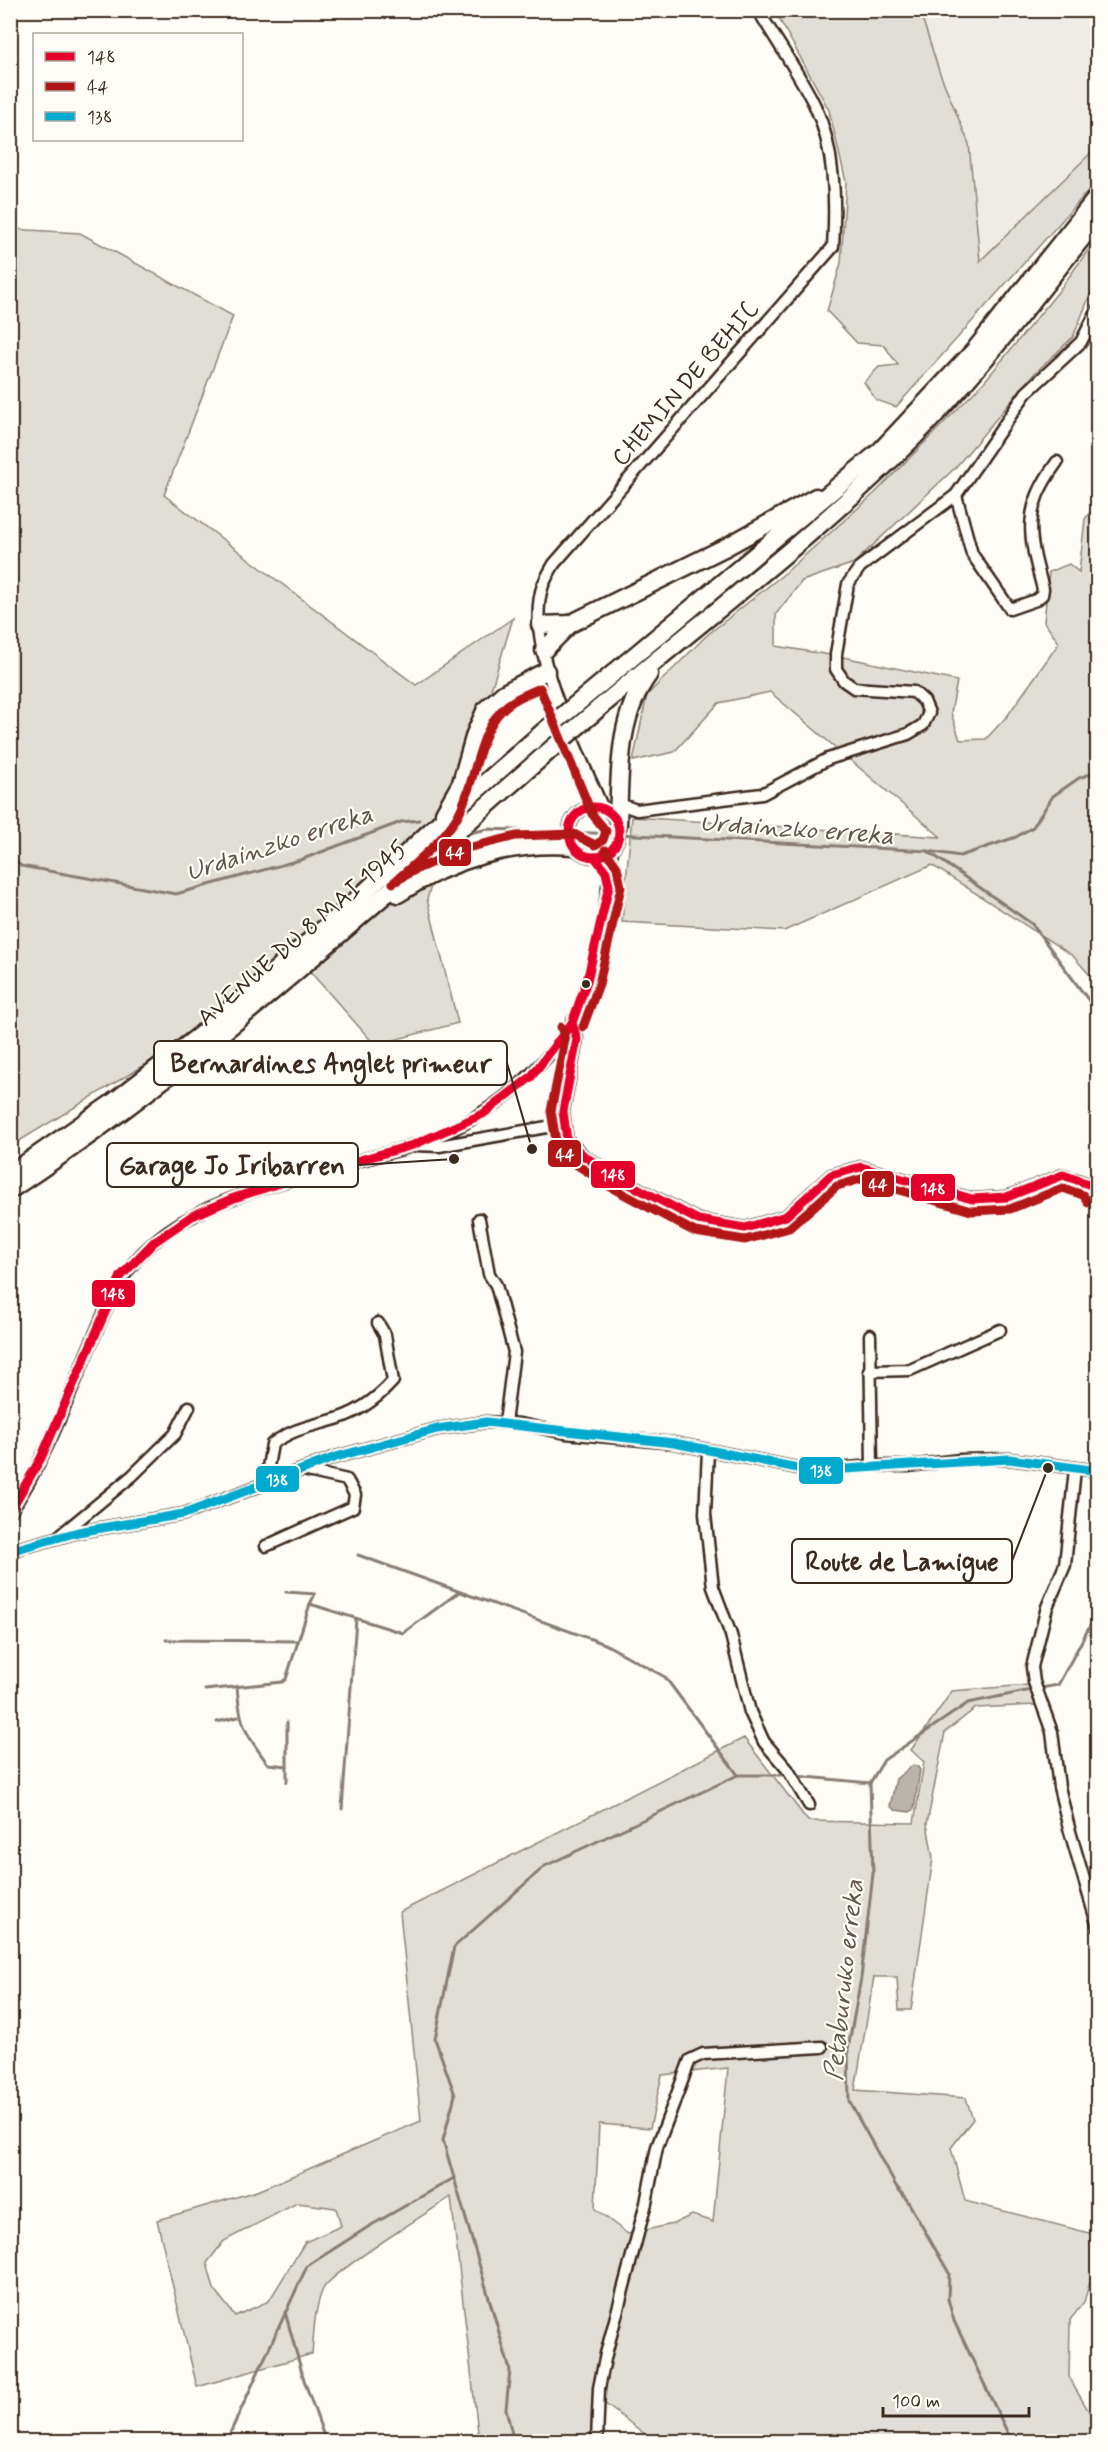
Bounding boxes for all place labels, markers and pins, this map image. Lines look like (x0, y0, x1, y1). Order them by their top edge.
unlabelled marker (580, 978, 592, 990)
callout: Bernardines Anglet primeur (154, 1041, 507, 1085)
callout: Garage Jo Iribarren (107, 1143, 358, 1187)
callout: Route de Lamigue (792, 1539, 1012, 1583)

